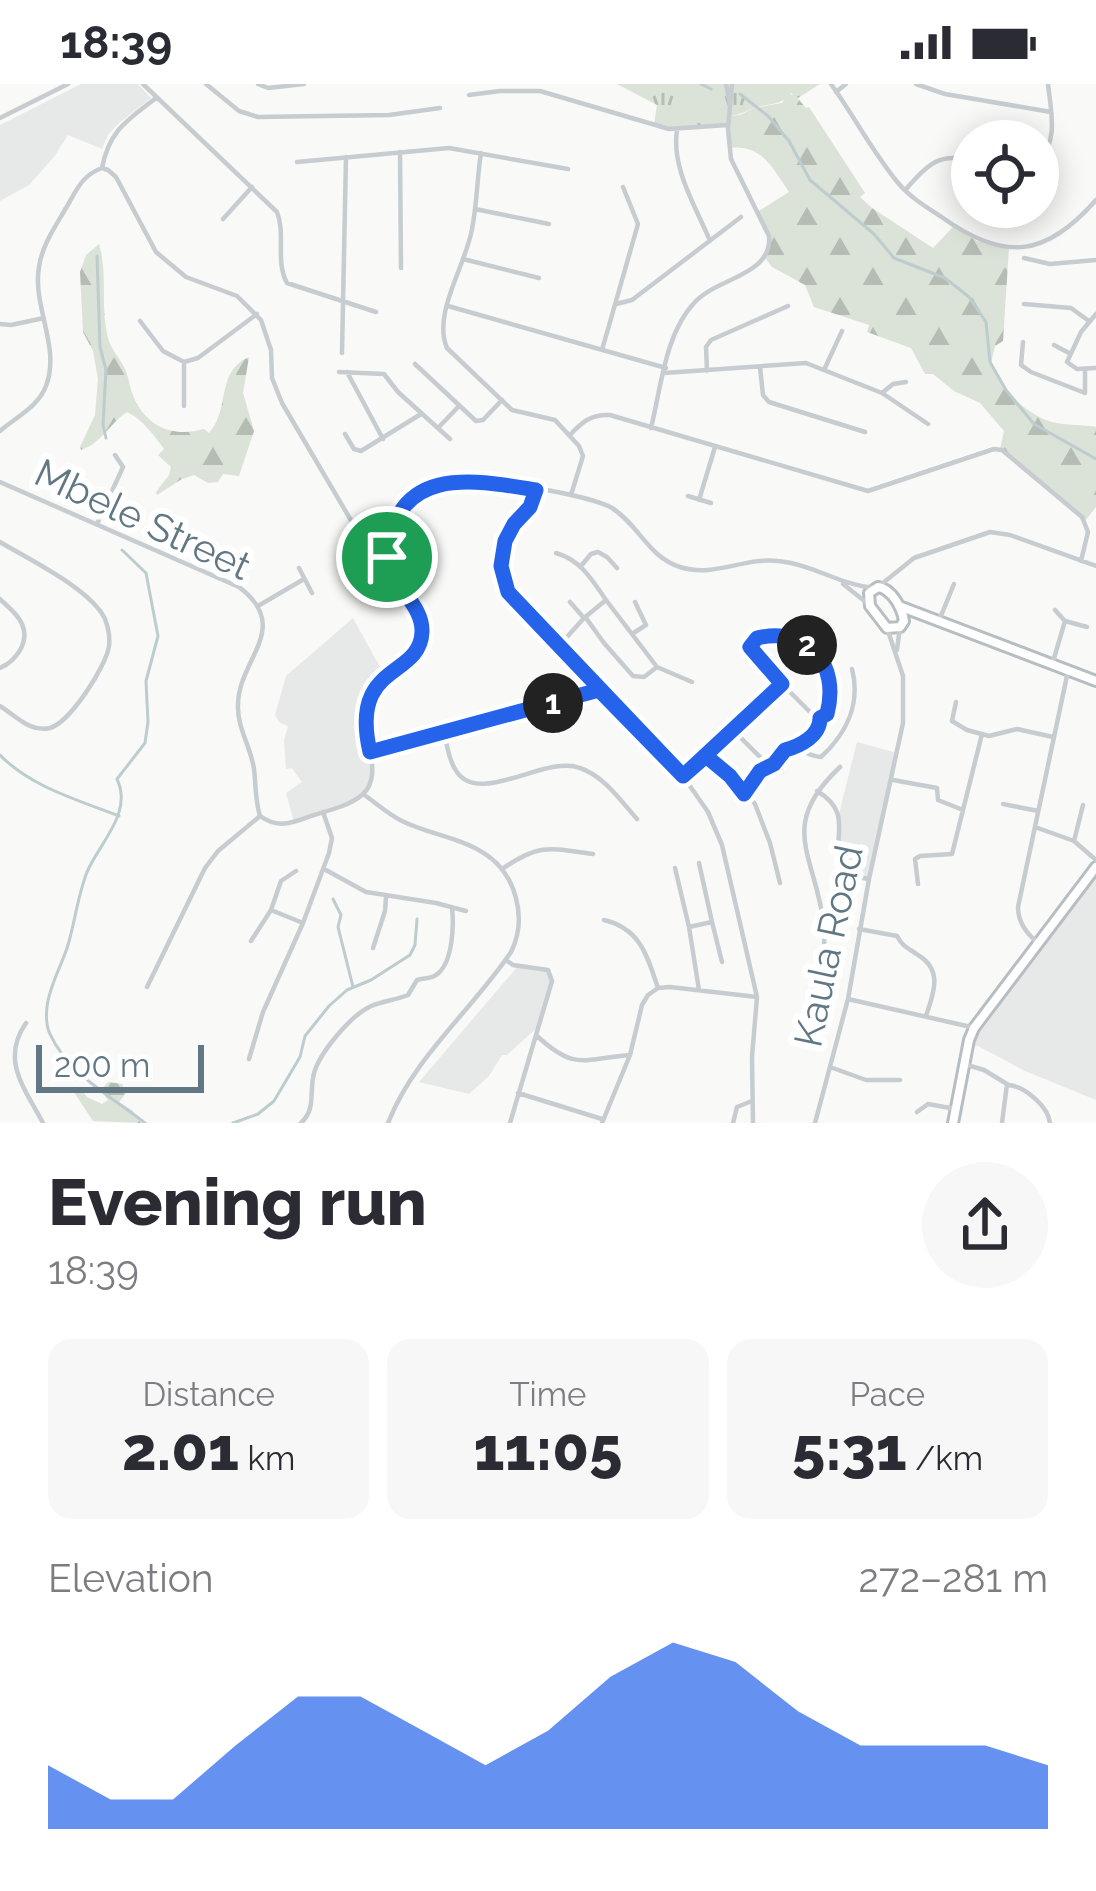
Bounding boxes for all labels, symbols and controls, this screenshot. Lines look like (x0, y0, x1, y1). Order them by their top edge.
text: 18:39 (60, 16, 172, 69)
map controls (951, 120, 1059, 228)
button: locate (951, 120, 1059, 228)
street label: Mbele Street (28, 449, 258, 589)
pin (336, 506, 438, 608)
icon: arrive (354, 524, 420, 590)
pin: 2 (777, 615, 837, 675)
text: 2 (798, 625, 816, 664)
pin: 1 (523, 673, 583, 733)
text: 1 (545, 683, 561, 722)
street label: Kaula Road (784, 841, 872, 1051)
scale bar (36, 1039, 204, 1092)
text: 200 m (54, 1046, 150, 1085)
button: share (922, 1162, 1048, 1288)
text: Evening run (48, 1163, 427, 1240)
text: 18:39 (48, 1247, 139, 1293)
text: Distance (142, 1375, 275, 1414)
text: Time (509, 1375, 587, 1414)
text: Pace (850, 1375, 925, 1414)
text: 2.01 (122, 1414, 239, 1484)
text: 11:05 (474, 1414, 622, 1484)
text: 5:31 (792, 1414, 907, 1484)
text: km (239, 1439, 295, 1478)
text: /km (907, 1439, 983, 1478)
text: Elevation (48, 1555, 214, 1601)
text: 272–281 m (858, 1555, 1048, 1601)

